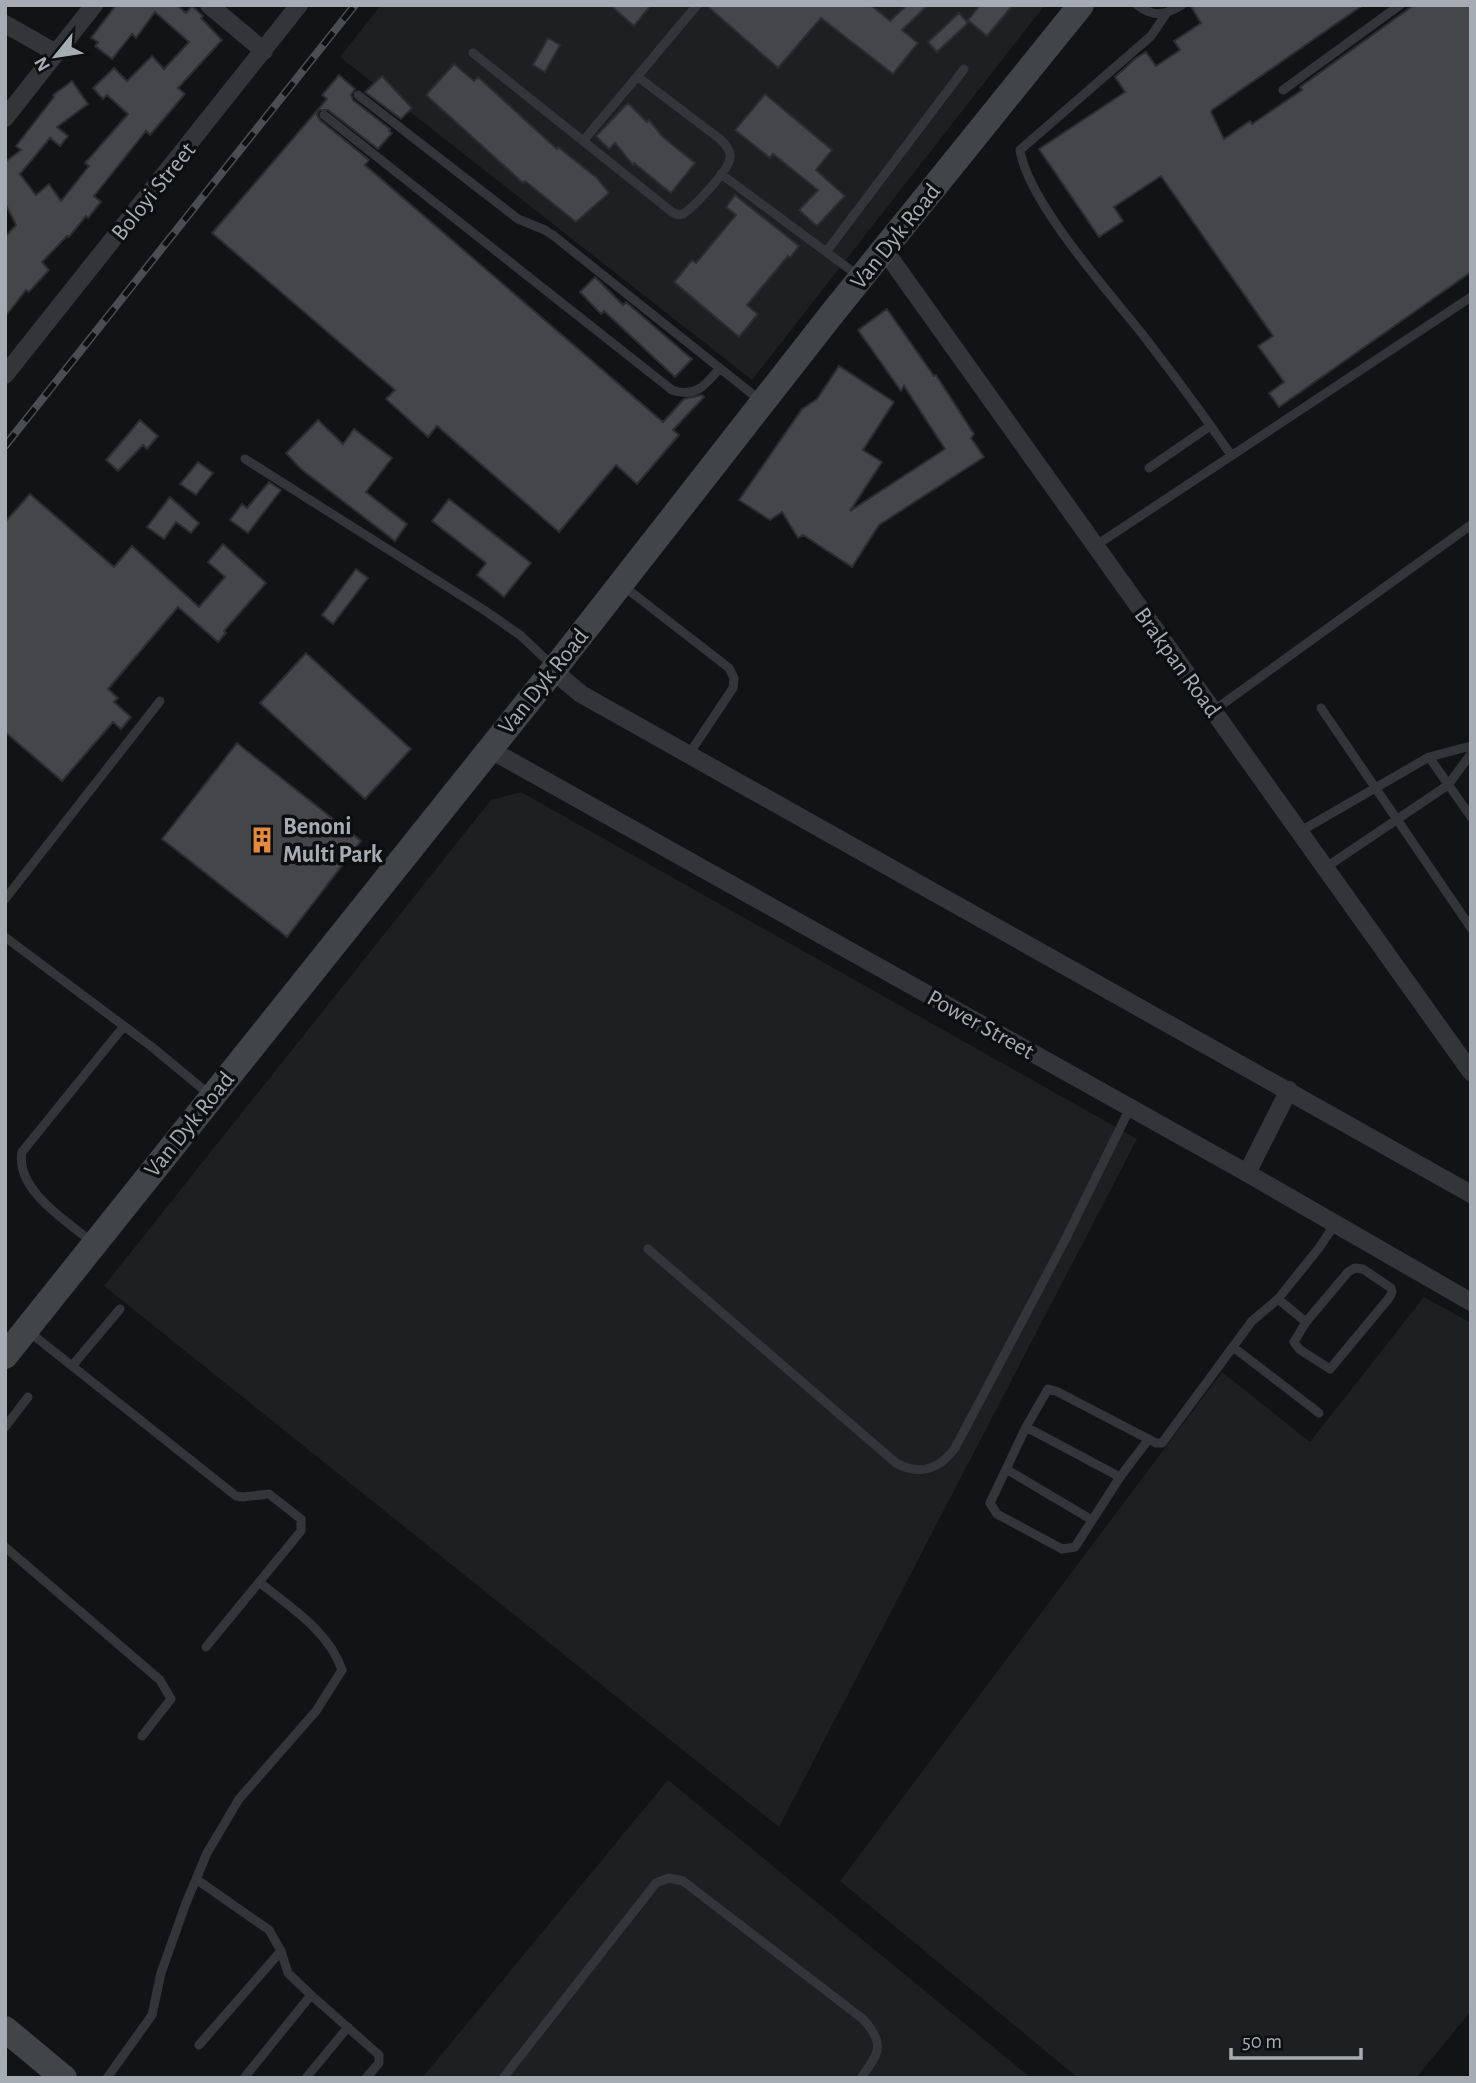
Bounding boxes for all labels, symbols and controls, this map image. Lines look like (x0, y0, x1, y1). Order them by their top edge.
north arrow (21, 21, 91, 91)
text: N (31, 53, 54, 74)
street label: Boloyi Street (107, 138, 201, 245)
street label: Van Dyk Road (846, 179, 945, 294)
street label: Brakpan Road (1129, 603, 1225, 722)
street label: Van Dyk Road (494, 624, 593, 739)
place label: Benoni Multi Park (283, 815, 383, 867)
building icon: Benoni Multi Park (247, 825, 277, 855)
street label: Power Street (923, 986, 1038, 1064)
street label: Van Dyk Road (140, 1067, 239, 1182)
scale bar (1231, 2016, 1360, 2060)
text: 50 m (1242, 2031, 1282, 2052)

